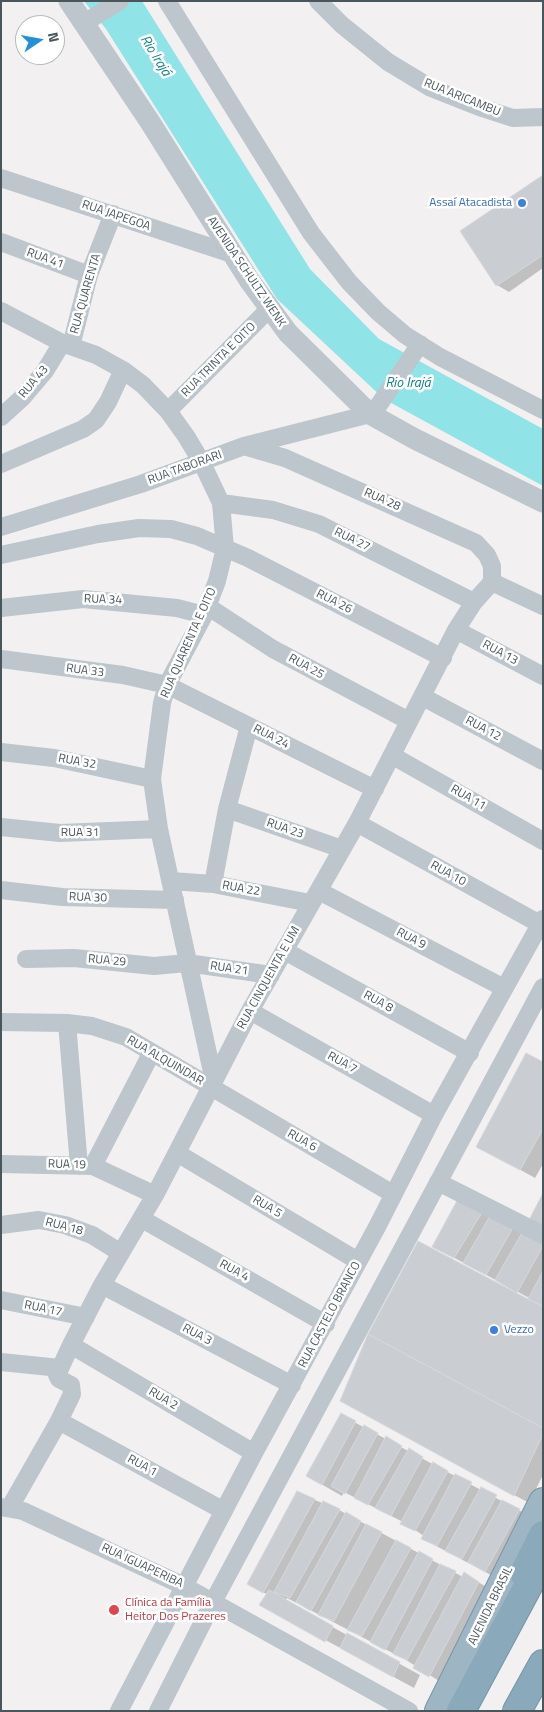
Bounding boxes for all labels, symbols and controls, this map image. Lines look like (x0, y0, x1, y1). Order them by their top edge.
north arrow (15, 15, 65, 65)
text: N (43, 30, 65, 44)
water label: Rio Irajá (136, 32, 174, 80)
street label: RUA ARICAMBU (422, 76, 502, 120)
place label: Assaí Atacadista (429, 196, 512, 210)
marker: Assaí Atacadista (516, 197, 528, 209)
street label: RUA JAPEGOA (80, 198, 152, 234)
street label: AVENIDA SCHULTZ WENK (204, 214, 288, 330)
street label: RUA 41 (25, 246, 65, 272)
street label: RUA QUARENTA (68, 252, 104, 336)
street label: RUA TRINTA E OITO (179, 320, 259, 400)
street label: RUA 43 (16, 363, 52, 401)
water label: Rio Irajá (385, 376, 431, 392)
street label: RUA TABORARI (146, 448, 224, 488)
street label: RUA 28 (362, 486, 402, 514)
street label: RUA 27 (332, 525, 372, 555)
street label: RUA QUARENTA E OITO (158, 586, 220, 700)
street label: RUA 26 (314, 587, 354, 617)
street label: RUA 34 (84, 592, 122, 608)
street label: RUA 13 (480, 638, 520, 668)
street label: RUA 25 (286, 651, 326, 683)
street label: RUA 33 (65, 662, 105, 680)
street label: RUA 12 (463, 714, 503, 744)
street label: RUA 24 (251, 722, 291, 752)
street label: RUA 32 (57, 752, 97, 772)
street label: RUA 11 (448, 782, 488, 814)
street label: RUA 23 (265, 816, 305, 842)
street label: RUA 31 (61, 826, 99, 840)
street label: RUA 10 (428, 858, 468, 890)
street label: RUA 22 (221, 879, 261, 899)
street label: RUA 30 (69, 890, 107, 906)
street label: RUA CINQUENTA E UM (235, 924, 303, 1032)
street label: RUA 9 (394, 925, 428, 953)
street label: RUA 29 (87, 952, 127, 970)
street label: RUA 21 (209, 959, 249, 979)
street label: RUA 8 (361, 988, 395, 1016)
street label: RUA ALQUINDAR (124, 1033, 206, 1089)
street label: RUA 7 (325, 1049, 359, 1077)
street label: RUA 6 (285, 1127, 319, 1155)
street label: RUA 19 (48, 1157, 86, 1173)
street label: RUA 5 (250, 1193, 284, 1221)
street label: RUA 18 (44, 1215, 84, 1239)
street label: RUA 4 (217, 1257, 251, 1285)
street label: RUA CASTELO BRANCO (296, 1259, 364, 1371)
street label: RUA 17 (23, 1298, 63, 1320)
street label: RUA 3 (180, 1321, 214, 1349)
place label: Vezzo (504, 1323, 534, 1337)
marker: Vezzo (488, 1324, 500, 1336)
street label: RUA 2 (146, 1385, 180, 1413)
street label: RUA 1 (125, 1452, 159, 1480)
street label: RUA IGUAPERIBA (99, 1541, 185, 1591)
street label: AVENIDA BRASIL (466, 1564, 516, 1648)
place label: Clínica da Família Heitor Dos Prazeres (125, 1596, 226, 1624)
marker: Clínica da Família Heitor Dos Prazeres (107, 1603, 121, 1617)

